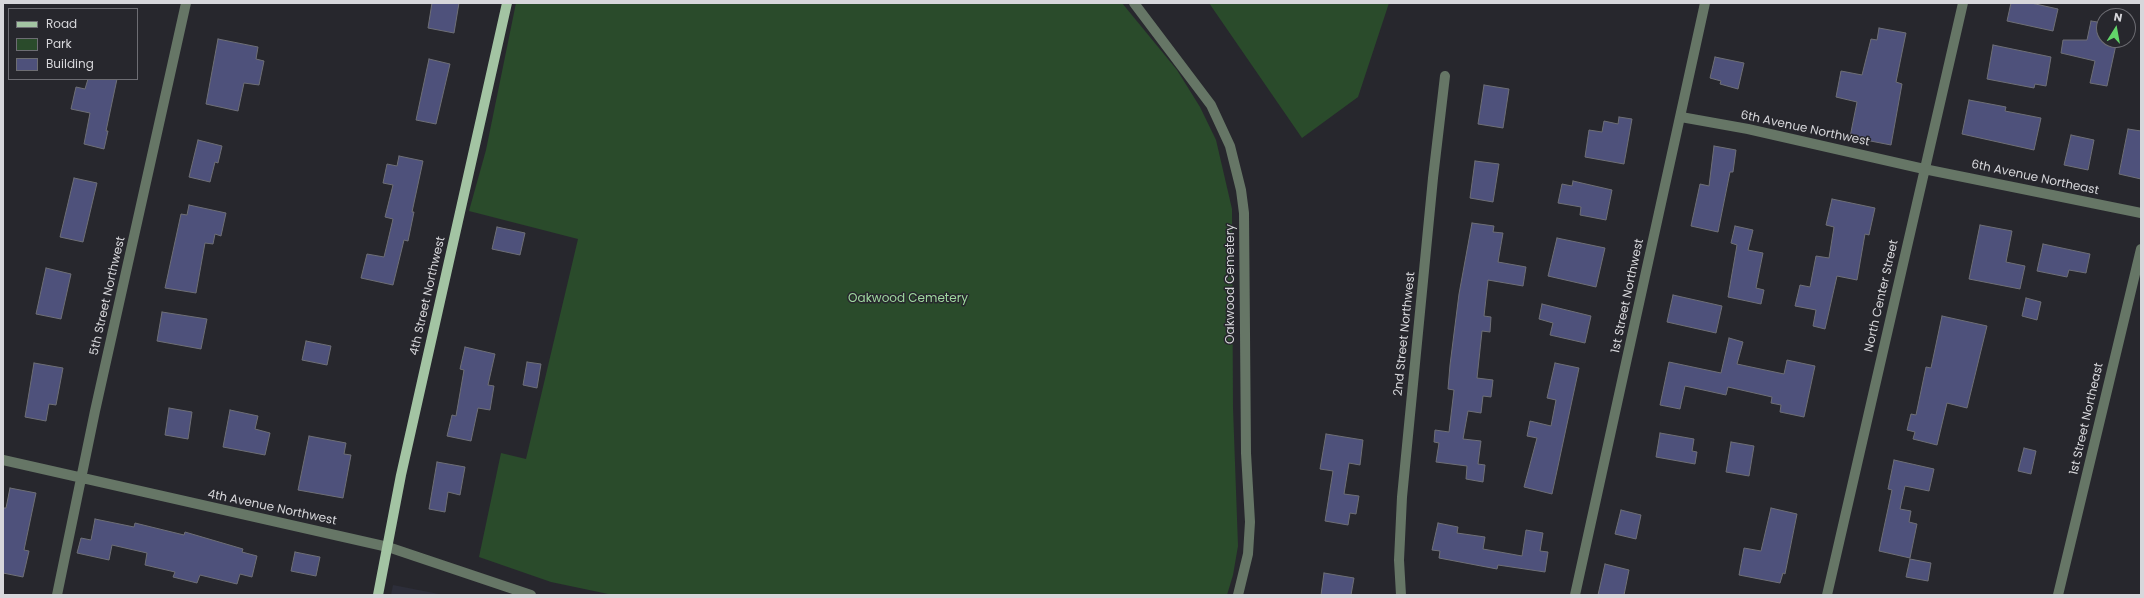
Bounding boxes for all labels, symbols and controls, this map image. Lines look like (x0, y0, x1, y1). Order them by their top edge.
legend (8, 8, 138, 80)
north arrow (2096, 8, 2136, 48)
text: N (2113, 9, 2124, 26)
text: Road (46, 15, 77, 32)
text: Park (46, 35, 72, 52)
text: Building (46, 55, 94, 72)
street label: 6th Avenue Northwest (1739, 108, 1871, 150)
street label: 6th Avenue Northeast (1970, 157, 2100, 199)
street label: Oakwood Cemetery (1224, 224, 1238, 344)
street label: 5th Street Northwest (87, 235, 129, 357)
street label: 4th Street Northwest (407, 235, 449, 357)
street label: 1st Street Northwest (1609, 237, 1647, 355)
street label: North Center Street (1862, 238, 1902, 354)
street label: 2nd Street Northwest (1391, 271, 1419, 397)
park label: Oakwood Cemetery (848, 292, 968, 306)
street label: 1st Street Northeast (2067, 361, 2107, 477)
street label: 4th Avenue Northwest (206, 487, 338, 529)

